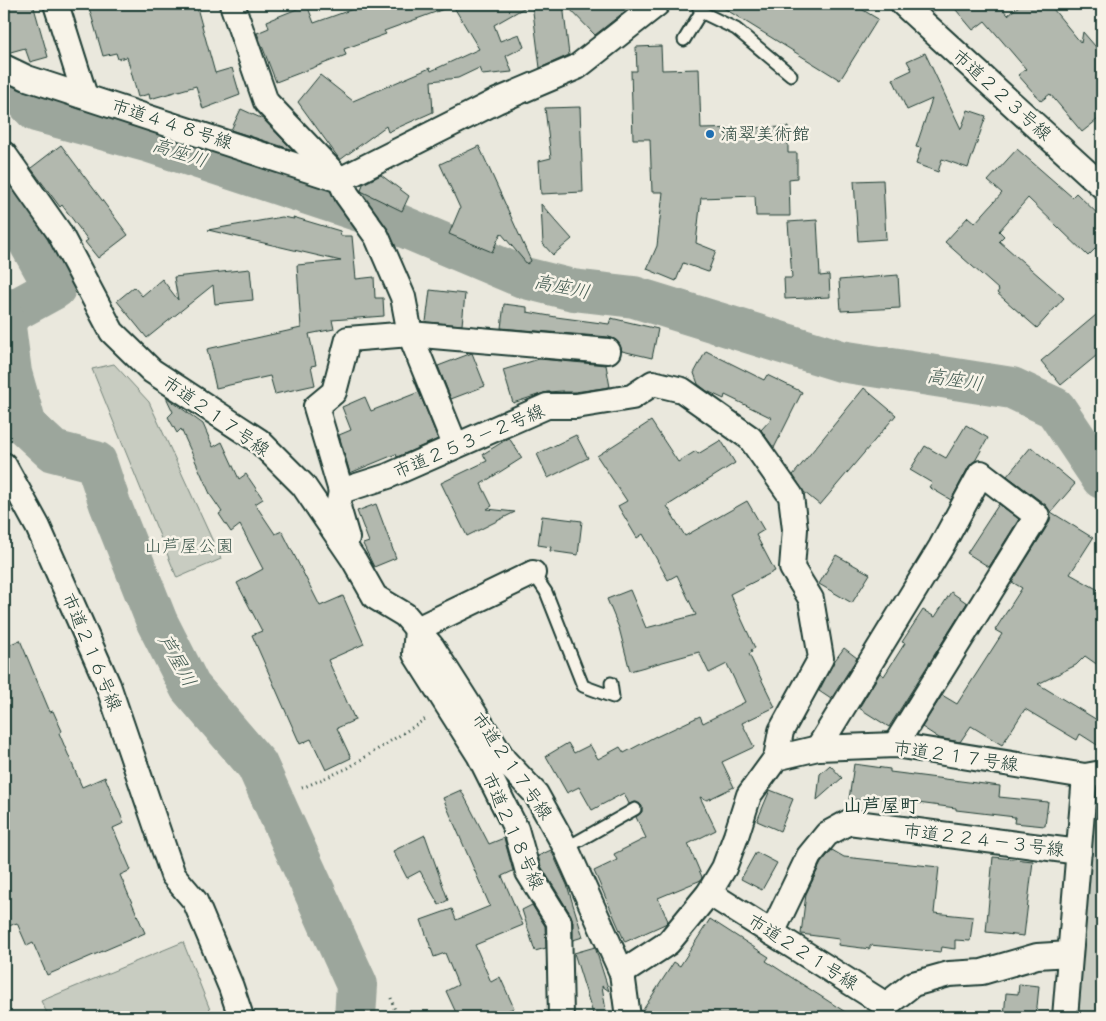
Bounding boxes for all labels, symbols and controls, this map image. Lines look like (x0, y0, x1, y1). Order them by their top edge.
street label: 市道２２３号線 (948, 45, 1056, 145)
street label: 市道４４８号線 (109, 94, 235, 154)
place label: 滴翠美術館 (720, 123, 810, 145)
marker: 滴翠美術館 (704, 128, 716, 140)
water label: 高座川 (149, 133, 211, 172)
water label: 高座川 (532, 269, 592, 304)
water label: 高座川 (925, 364, 985, 395)
street label: 市道２１７号線 (158, 371, 274, 461)
street label: 市道２５３－２号線 (390, 399, 548, 483)
park label: 山芦屋公園 (144, 535, 234, 557)
street label: 市道２１６号線 (57, 590, 127, 714)
water label: 芦屋川 (154, 630, 201, 691)
street label: 市道２１７号線 (467, 708, 557, 824)
street label: 市道２１７号線 (892, 736, 1020, 776)
street label: 市道２１８号線 (477, 769, 549, 893)
district label: 山芦屋町 (843, 794, 919, 817)
street label: 市道２２４－３号線 (902, 819, 1066, 861)
street label: 市道２２１号線 (744, 909, 862, 995)

